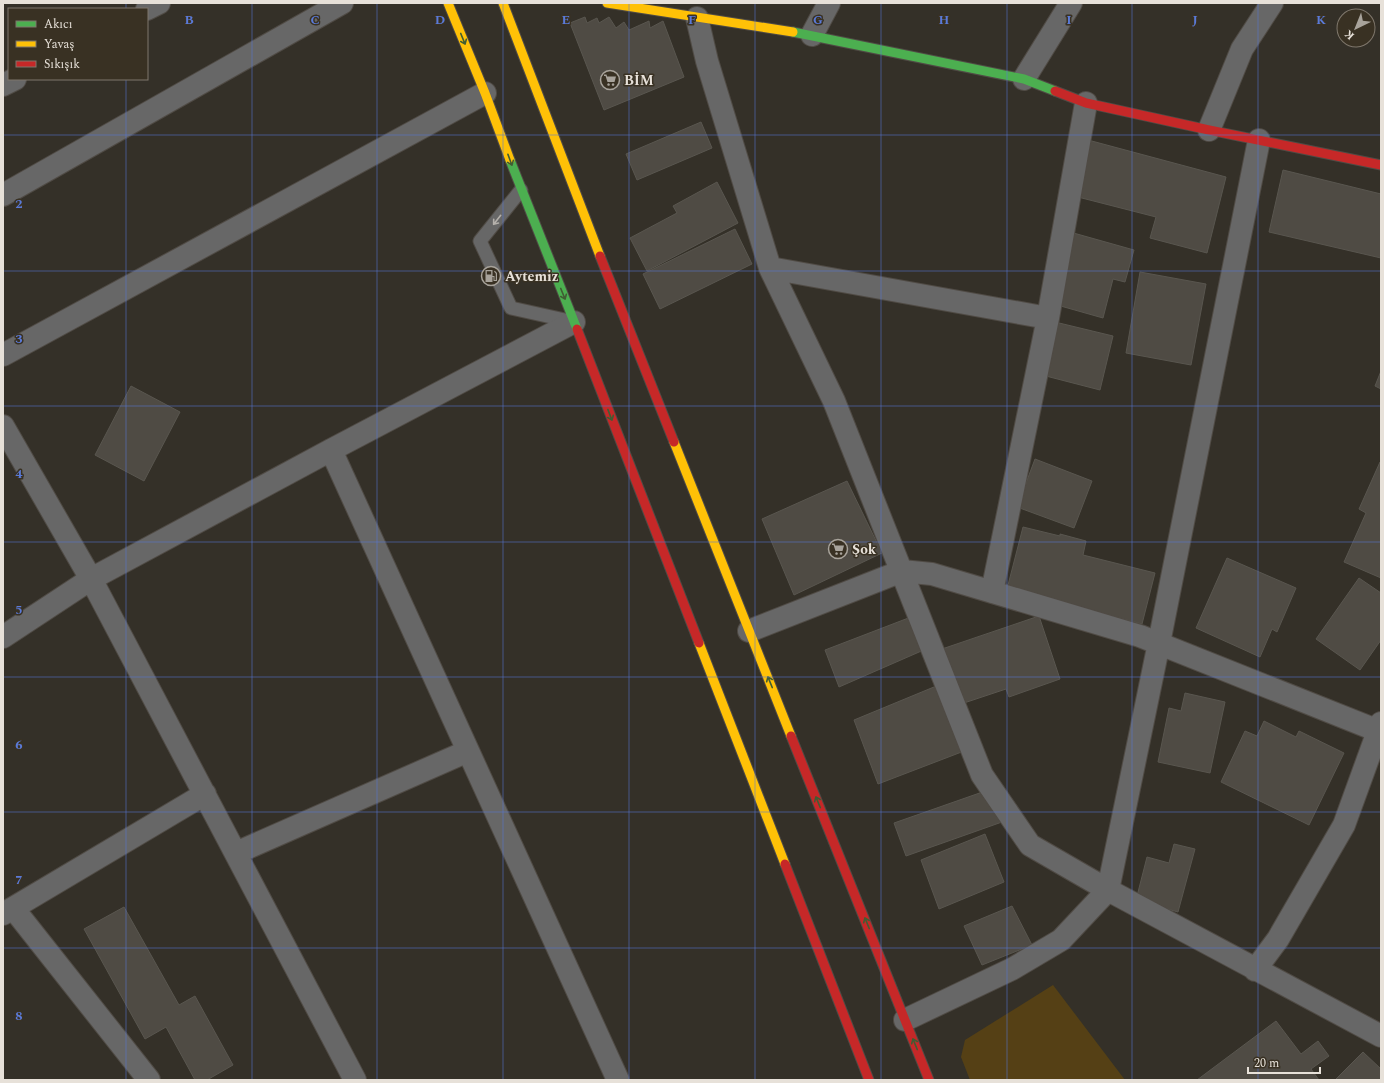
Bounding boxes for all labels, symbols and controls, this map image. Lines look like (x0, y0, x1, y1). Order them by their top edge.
legend (8, 8, 148, 80)
north arrow (1336, 8, 1376, 48)
text: B (184, 10, 194, 30)
text: C (310, 10, 320, 30)
text: D (435, 10, 445, 30)
text: E (562, 10, 571, 30)
text: F (688, 10, 696, 30)
text: G (813, 10, 823, 30)
text: H (939, 10, 950, 30)
text: I (1066, 10, 1072, 30)
text: J (1192, 10, 1198, 30)
text: K (1316, 10, 1326, 30)
text: Akıcı (44, 15, 73, 34)
text: K (1340, 25, 1358, 44)
one-way arrow (460, 33, 468, 45)
text: Yavaş (44, 35, 74, 54)
text: Sıkışık (44, 55, 80, 74)
supermarket icon: BİM (599, 69, 621, 91)
place label: BİM (624, 70, 654, 91)
one-way arrow (507, 154, 514, 167)
text: 2 (15, 194, 23, 214)
one-way arrow (492, 215, 501, 226)
fuel station icon: Aytemiz (480, 265, 502, 287)
place label: Aytemiz (505, 266, 559, 287)
one-way arrow (559, 288, 567, 300)
text: 3 (15, 329, 23, 349)
one-way arrow (607, 409, 615, 421)
text: 4 (15, 464, 23, 484)
supermarket icon: Şok (827, 538, 849, 560)
place label: Şok (852, 539, 877, 560)
text: 5 (15, 600, 23, 620)
one-way arrow (765, 676, 773, 688)
text: 6 (15, 735, 23, 755)
one-way arrow (814, 797, 821, 809)
text: 7 (15, 870, 23, 890)
one-way arrow (862, 918, 870, 930)
text: 8 (15, 1006, 23, 1026)
one-way arrow (910, 1038, 918, 1050)
scale bar (1248, 1049, 1320, 1075)
text: 20 m (1254, 1054, 1279, 1073)

